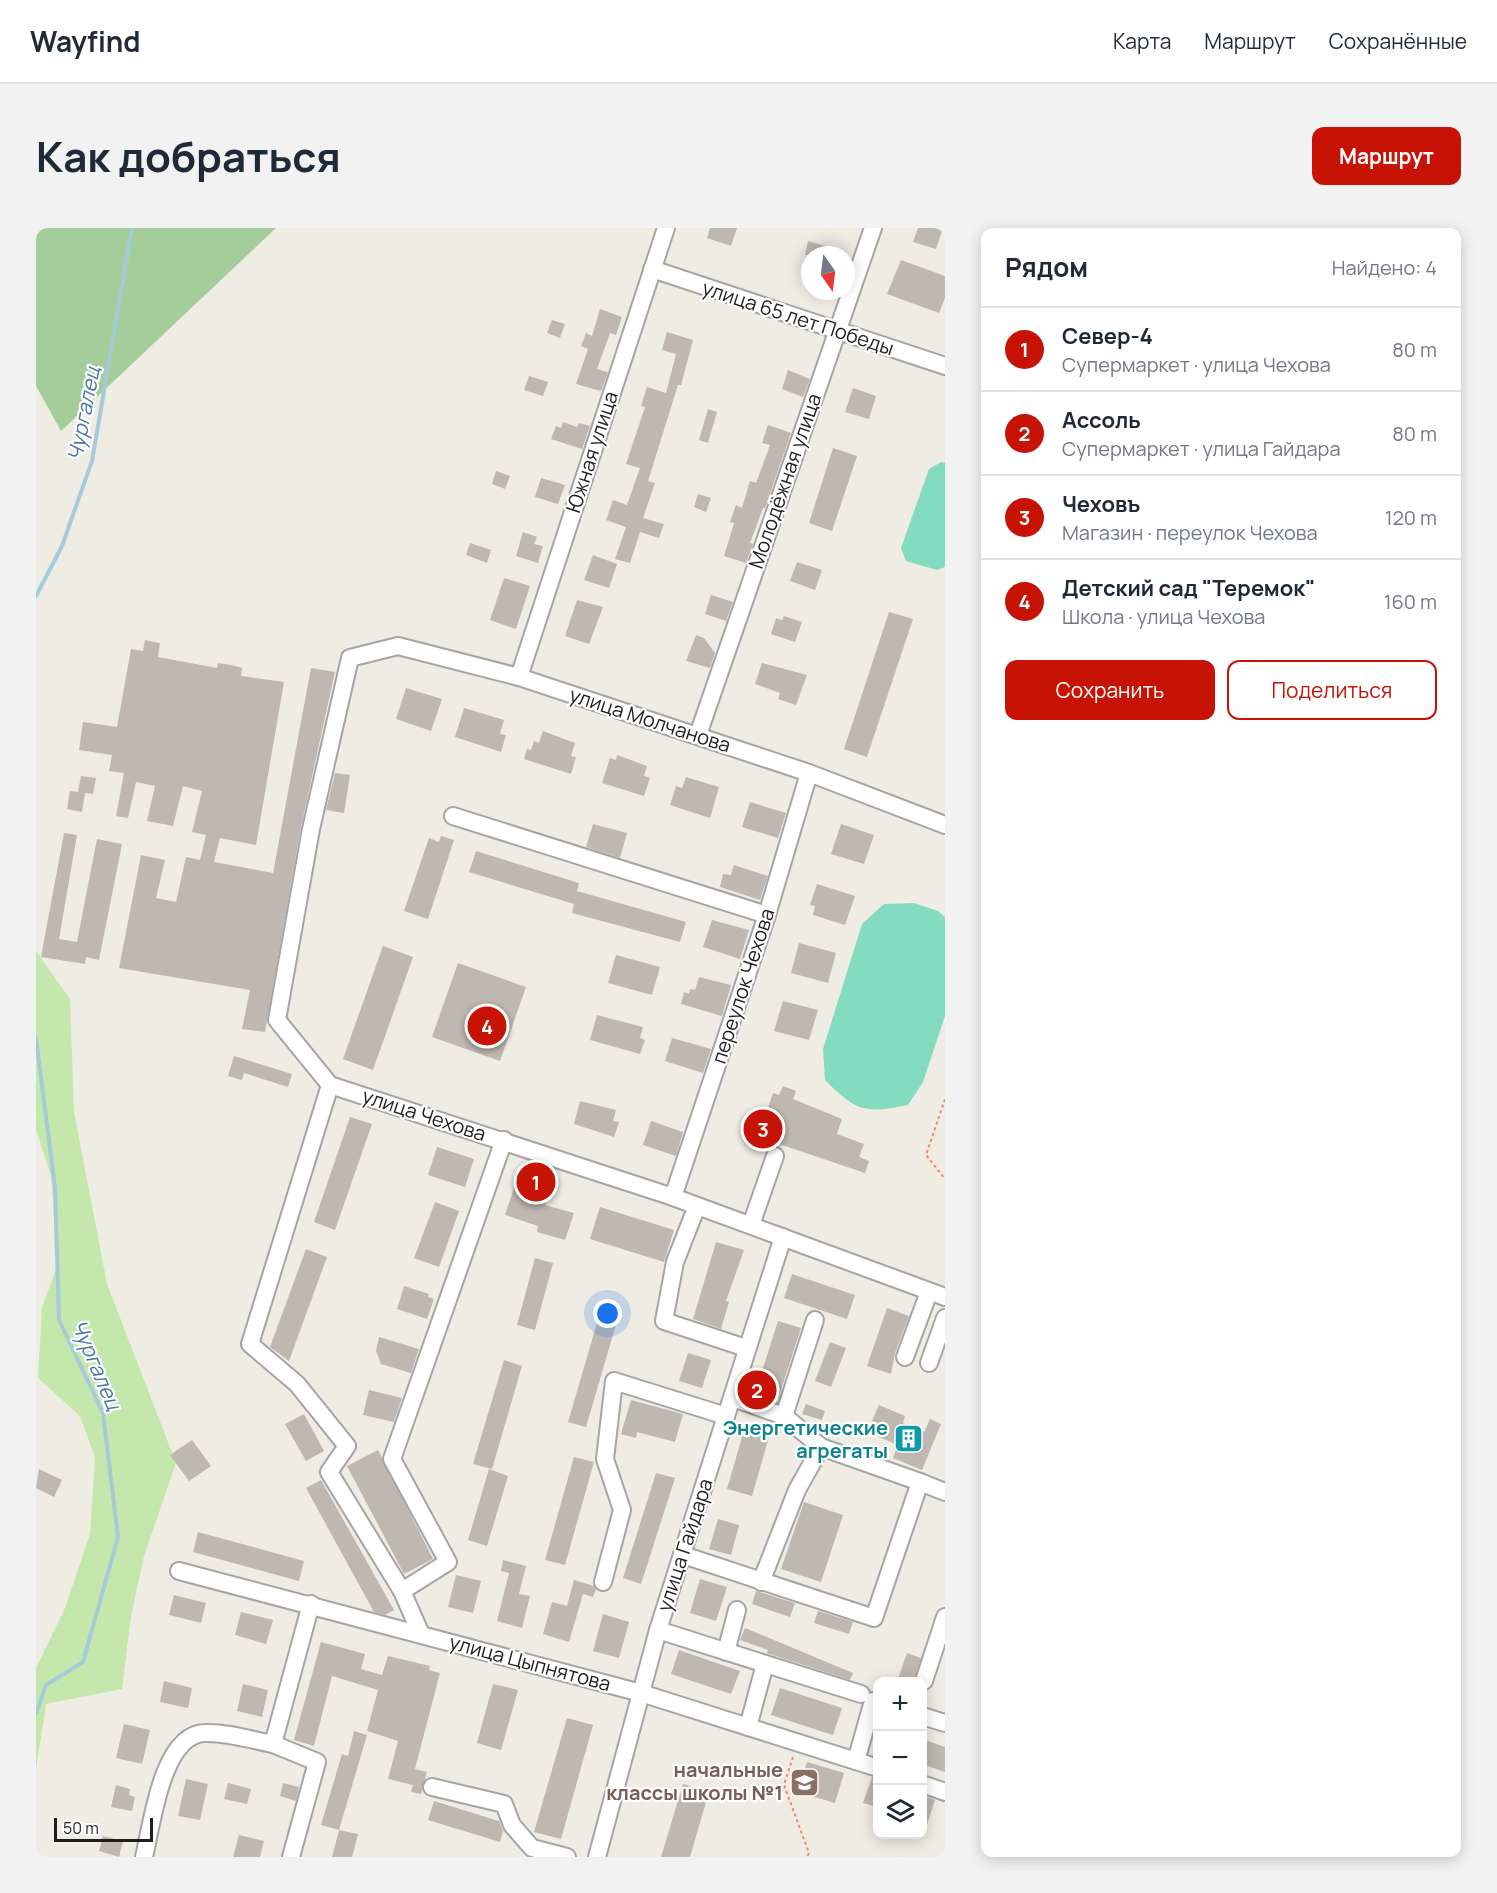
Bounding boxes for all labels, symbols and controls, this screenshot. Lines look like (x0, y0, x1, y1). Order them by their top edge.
text: Wayfind (30, 22, 140, 60)
text: Карта (1113, 27, 1171, 55)
text: Маршрут (1204, 27, 1296, 55)
text: Сохранённые (1329, 27, 1467, 55)
text: Как добраться (36, 127, 341, 185)
button: Маршрут (1312, 127, 1461, 185)
north arrow (801, 246, 855, 300)
text: Рядом (1005, 249, 1088, 285)
text: Найдено: 4 (1332, 254, 1437, 281)
street label: улица 65 лет Победы (699, 274, 897, 361)
text: Север-4 (1062, 321, 1153, 351)
text: 1 (1020, 336, 1029, 363)
text: 80 m (1392, 336, 1437, 363)
text: Супермаркет · улица Чехова (1062, 351, 1331, 378)
water label: Чургалец (60, 363, 106, 463)
street label: Южная улица (559, 388, 624, 516)
street label: Молодёжная улица (742, 390, 827, 572)
text: Ассоль (1062, 405, 1141, 435)
text: 2 (1019, 420, 1030, 447)
text: 80 m (1392, 420, 1437, 447)
text: Супермаркет · улица Гайдара (1062, 435, 1341, 462)
text: Чеховъ (1062, 489, 1140, 519)
text: 3 (1019, 504, 1030, 531)
text: 120 m (1385, 504, 1437, 531)
text: Магазин · переулок Чехова (1062, 519, 1318, 546)
text: Детский сад "Теремок" (1062, 573, 1315, 603)
text: 4 (1018, 588, 1031, 615)
text: 160 m (1384, 588, 1437, 615)
text: Школа · улица Чехова (1062, 603, 1265, 630)
button: Сохранить (1005, 660, 1215, 720)
button: Поделиться (1227, 660, 1437, 720)
street label: улица Молчанова (566, 681, 734, 758)
street label: переулок Чехова (705, 905, 780, 1067)
pin: 4 (468, 1004, 506, 1048)
street label: улица Чехова (359, 1082, 489, 1147)
pin: 3 (744, 1106, 782, 1152)
pin: 1 (516, 1160, 556, 1204)
your location (593, 1299, 622, 1328)
water label: Чургалец (65, 1315, 129, 1415)
pin: 2 (738, 1368, 776, 1412)
place label: Энергетические агрегаты (723, 1414, 888, 1464)
building icon: Энергетические агрегаты (893, 1423, 925, 1455)
street label: улица Гайдара (650, 1475, 719, 1615)
street label: улица Цыпнятова (446, 1628, 614, 1697)
map controls (873, 1677, 927, 1839)
button: + (873, 1677, 927, 1731)
button: − (873, 1731, 927, 1785)
place label: начальные классы школы №1 (606, 1756, 783, 1806)
school or university icon: начальные классы школы №1 (788, 1766, 820, 1798)
button: layers (873, 1785, 927, 1839)
scale bar (54, 1815, 153, 1842)
text: 50 m (63, 1817, 99, 1839)

